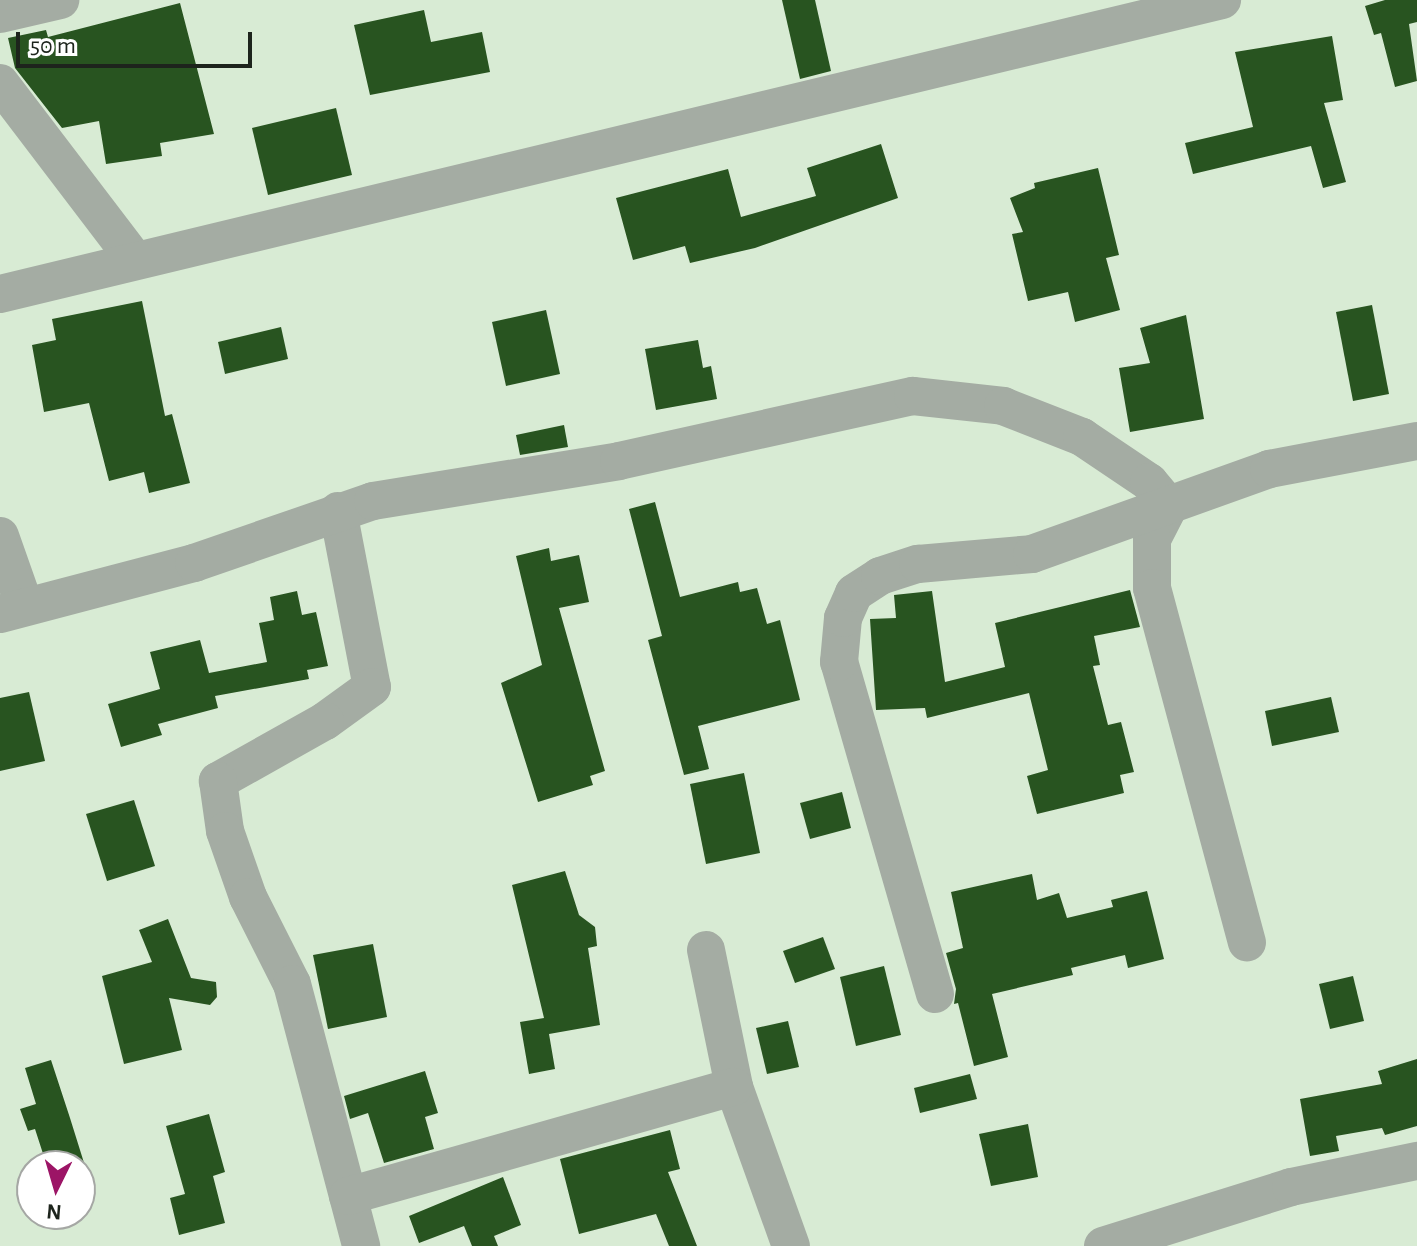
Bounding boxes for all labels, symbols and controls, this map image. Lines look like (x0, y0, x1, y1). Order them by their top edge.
scale bar (20, 16, 256, 66)
text: 50 m (30, 34, 76, 58)
north arrow (16, 1150, 96, 1230)
text: N (46, 1200, 63, 1224)

